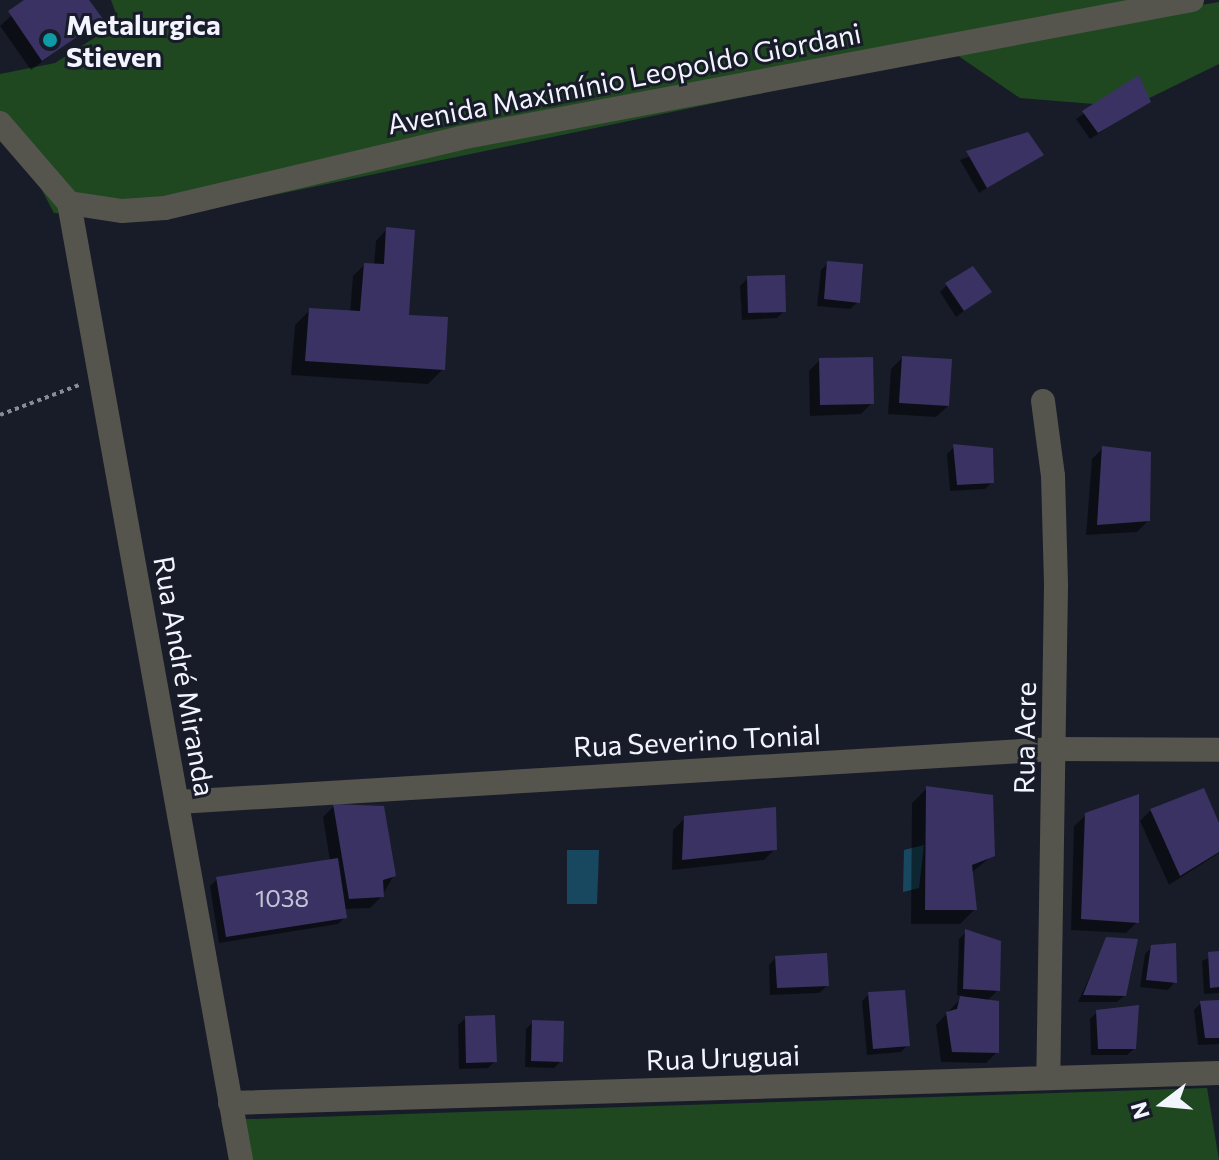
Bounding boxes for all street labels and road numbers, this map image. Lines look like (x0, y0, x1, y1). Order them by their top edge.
street label: Avenida Maximínio Leopoldo Giordani (384, 16, 864, 140)
street label: Rua André Miranda (147, 553, 223, 799)
street label: Rua Acre (1006, 682, 1042, 794)
street label: Rua Severino Tonial (572, 717, 822, 763)
street label: Rua Uruguai (645, 1038, 801, 1076)

